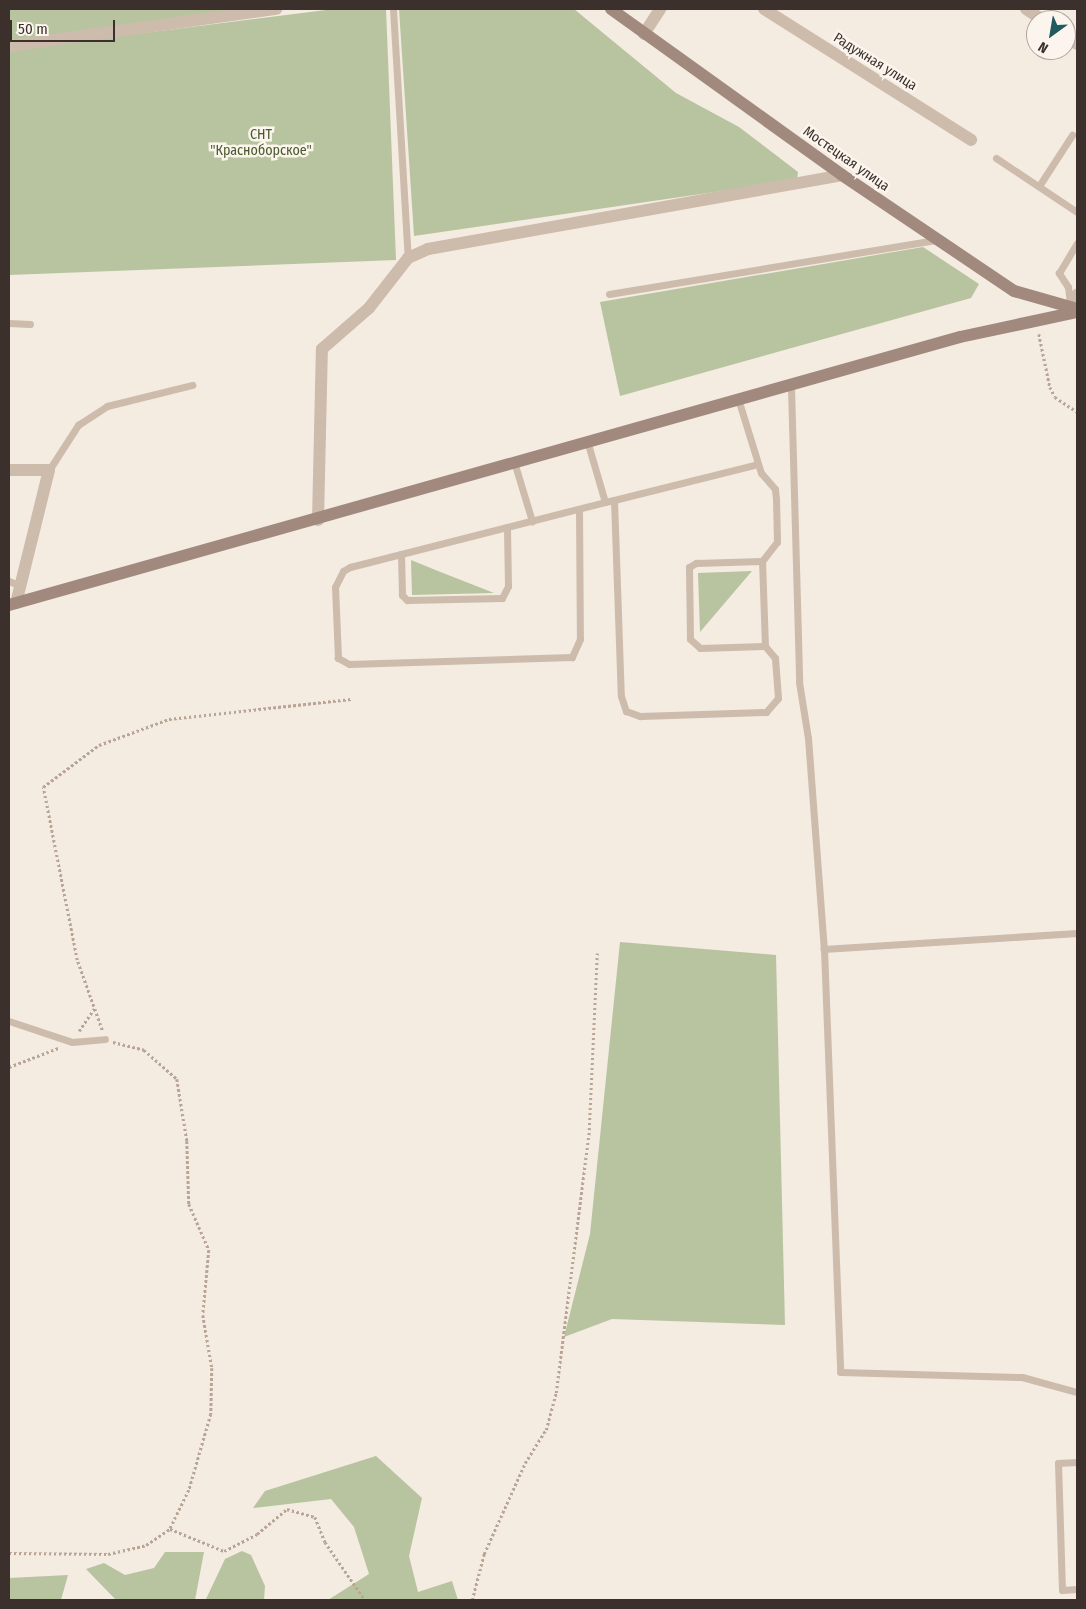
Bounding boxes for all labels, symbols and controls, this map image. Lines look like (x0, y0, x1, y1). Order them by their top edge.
scale bar (12, 10, 118, 42)
north arrow (1026, 10, 1076, 60)
text: 50 m (18, 20, 48, 38)
street label: Радужная улица (830, 30, 920, 94)
text: N (1035, 38, 1051, 57)
street label: Мостецкая улица (800, 123, 892, 195)
park label: СНТ "Красноборское" (210, 127, 312, 160)

